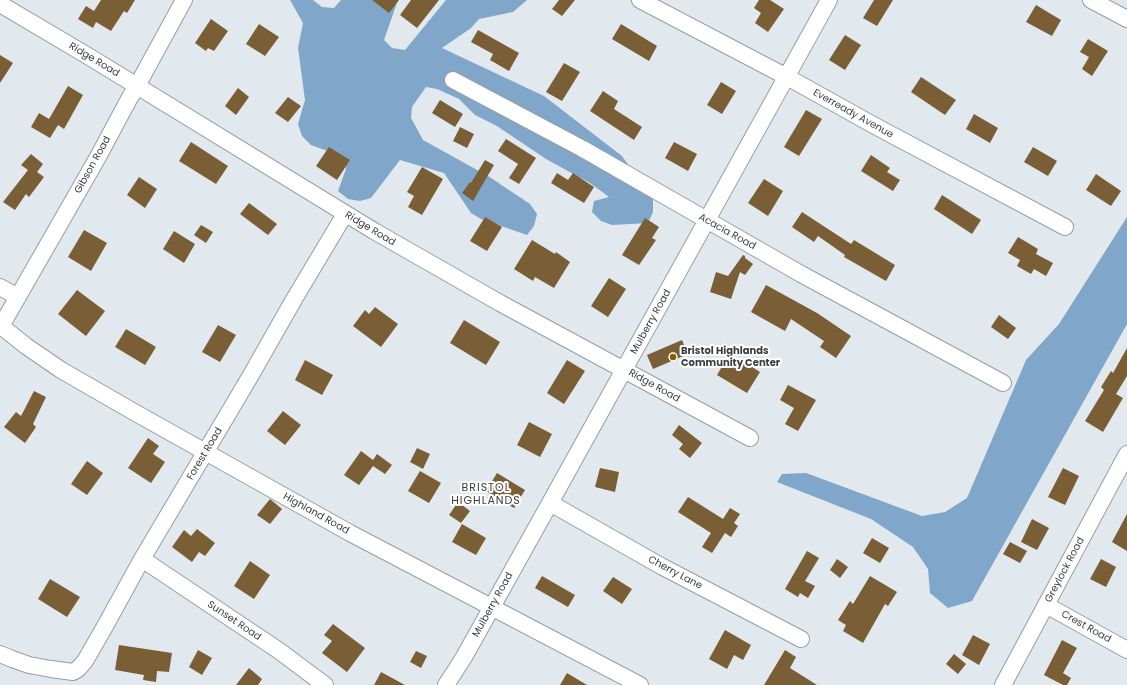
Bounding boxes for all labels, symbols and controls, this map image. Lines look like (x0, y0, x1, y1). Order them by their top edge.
street label: Ridge Road (67, 40, 121, 80)
street label: Everready Avenue (811, 87, 895, 141)
street label: Gibson Road (72, 134, 114, 196)
street label: Ridge Road (343, 209, 397, 249)
street label: Acacia Road (696, 211, 758, 253)
street label: Mulberry Road (628, 288, 674, 356)
place label: Bristol Highlands Community Center (681, 345, 780, 368)
marker: Bristol Highlands Community Center (668, 352, 678, 362)
street label: Ridge Road (626, 367, 682, 405)
street label: Forest Road (185, 426, 225, 482)
district label: BRISTOL HIGHLANDS (451, 481, 521, 507)
street label: Highland Road (281, 491, 351, 537)
street label: Greylock Road (1043, 535, 1087, 605)
street label: Cherry Lane (646, 554, 704, 592)
street label: Mulberry Road (470, 571, 516, 639)
street label: Sunset Road (205, 599, 263, 643)
street label: Crest Road (1059, 608, 1113, 646)

